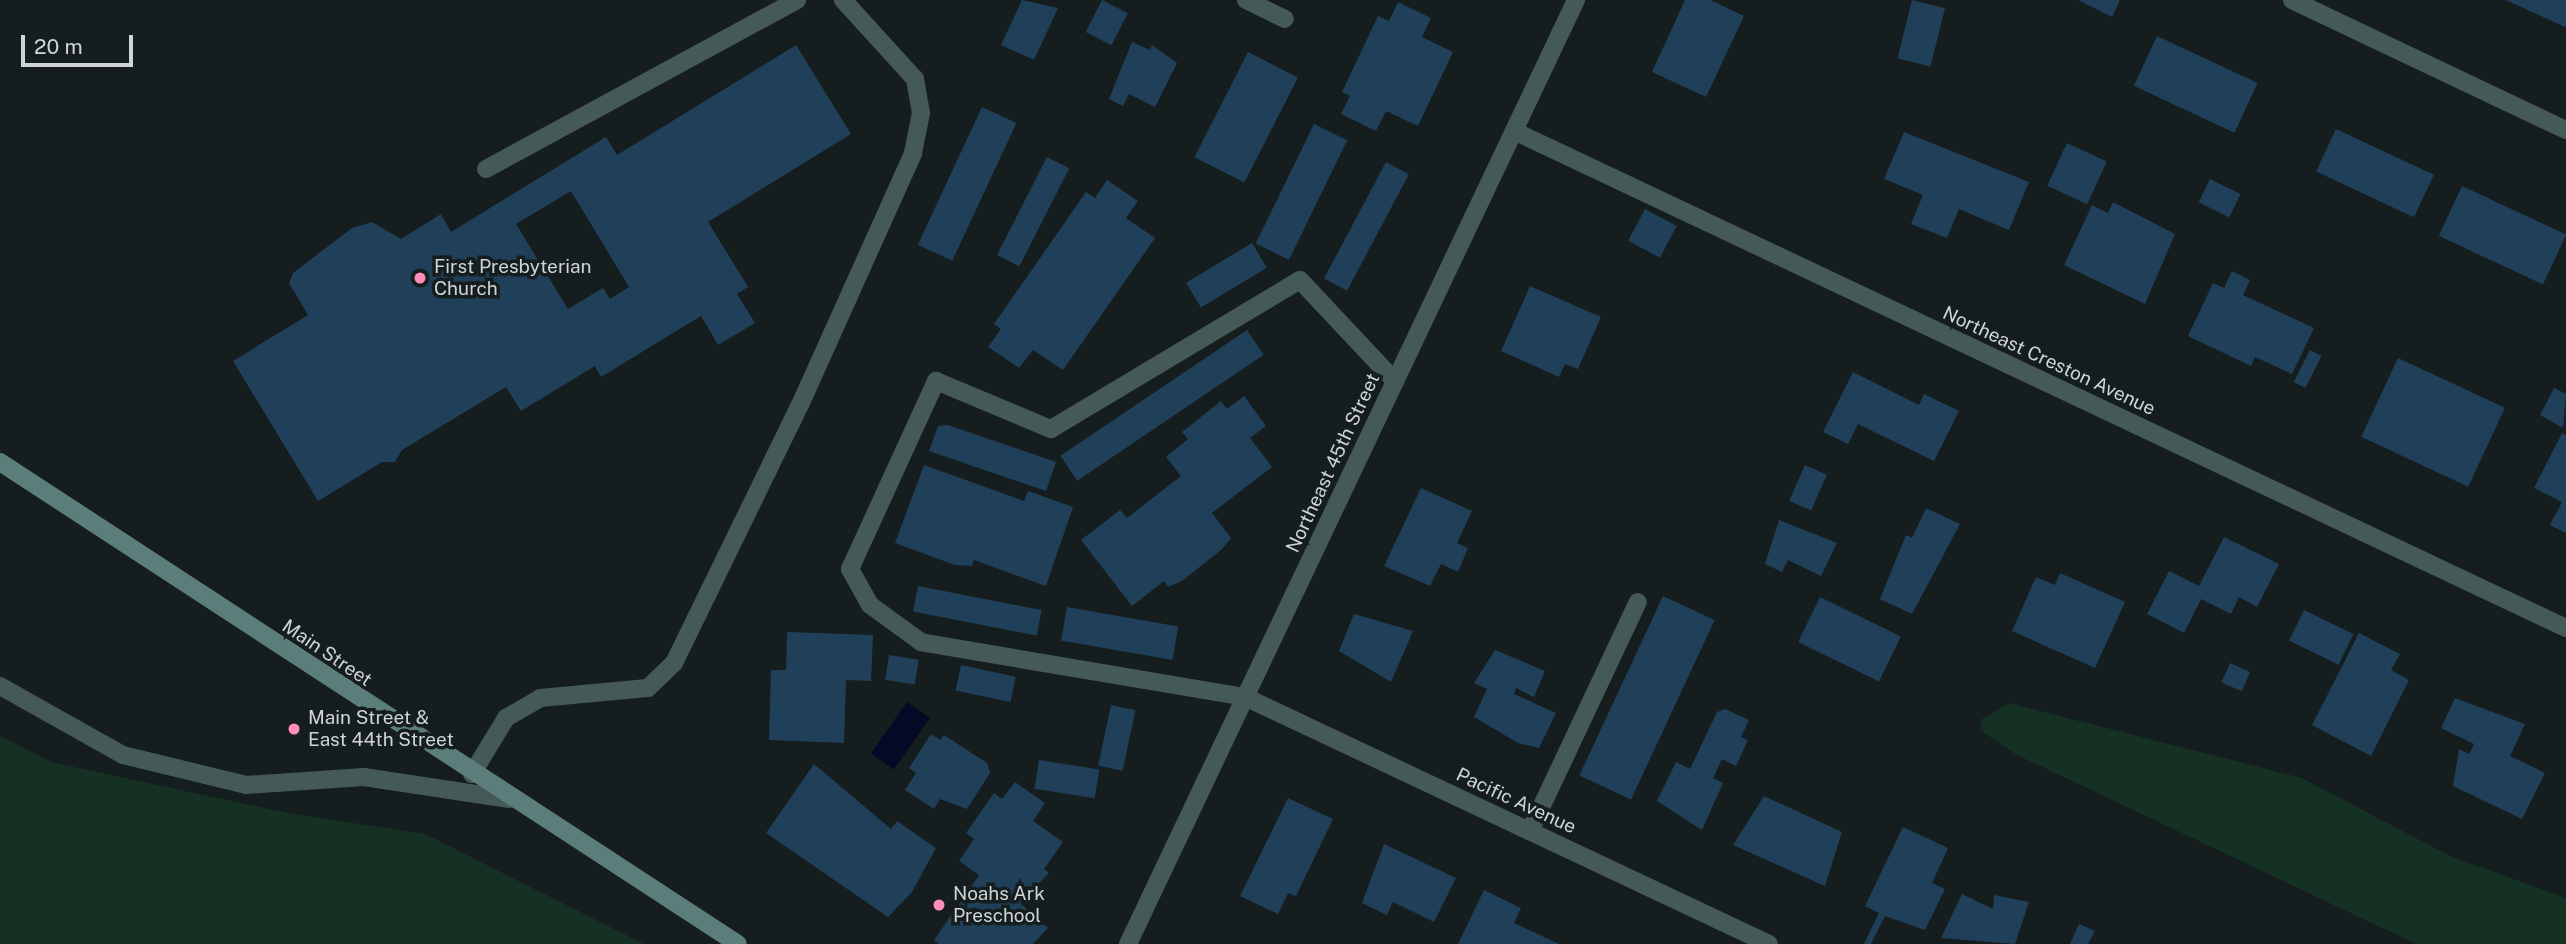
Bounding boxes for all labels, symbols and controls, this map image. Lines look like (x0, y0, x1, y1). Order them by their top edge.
scale bar (24, 21, 136, 65)
text: 20 m (34, 34, 83, 59)
place label: First Presbyterian Church (434, 256, 591, 300)
marker: First Presbyterian Church (412, 270, 428, 286)
street label: Northeast Creston Avenue (1939, 302, 2159, 420)
street label: Northeast 45th Street (1281, 370, 1385, 556)
street label: Main Street (278, 615, 376, 691)
place label: Main Street & East 44th Street (308, 707, 454, 751)
marker: Main Street & East 44th Street (286, 721, 302, 737)
street label: Pacific Avenue (1452, 763, 1580, 839)
place label: Noahs Ark Preschool (953, 883, 1045, 927)
marker: Noahs Ark Preschool (931, 897, 947, 913)

